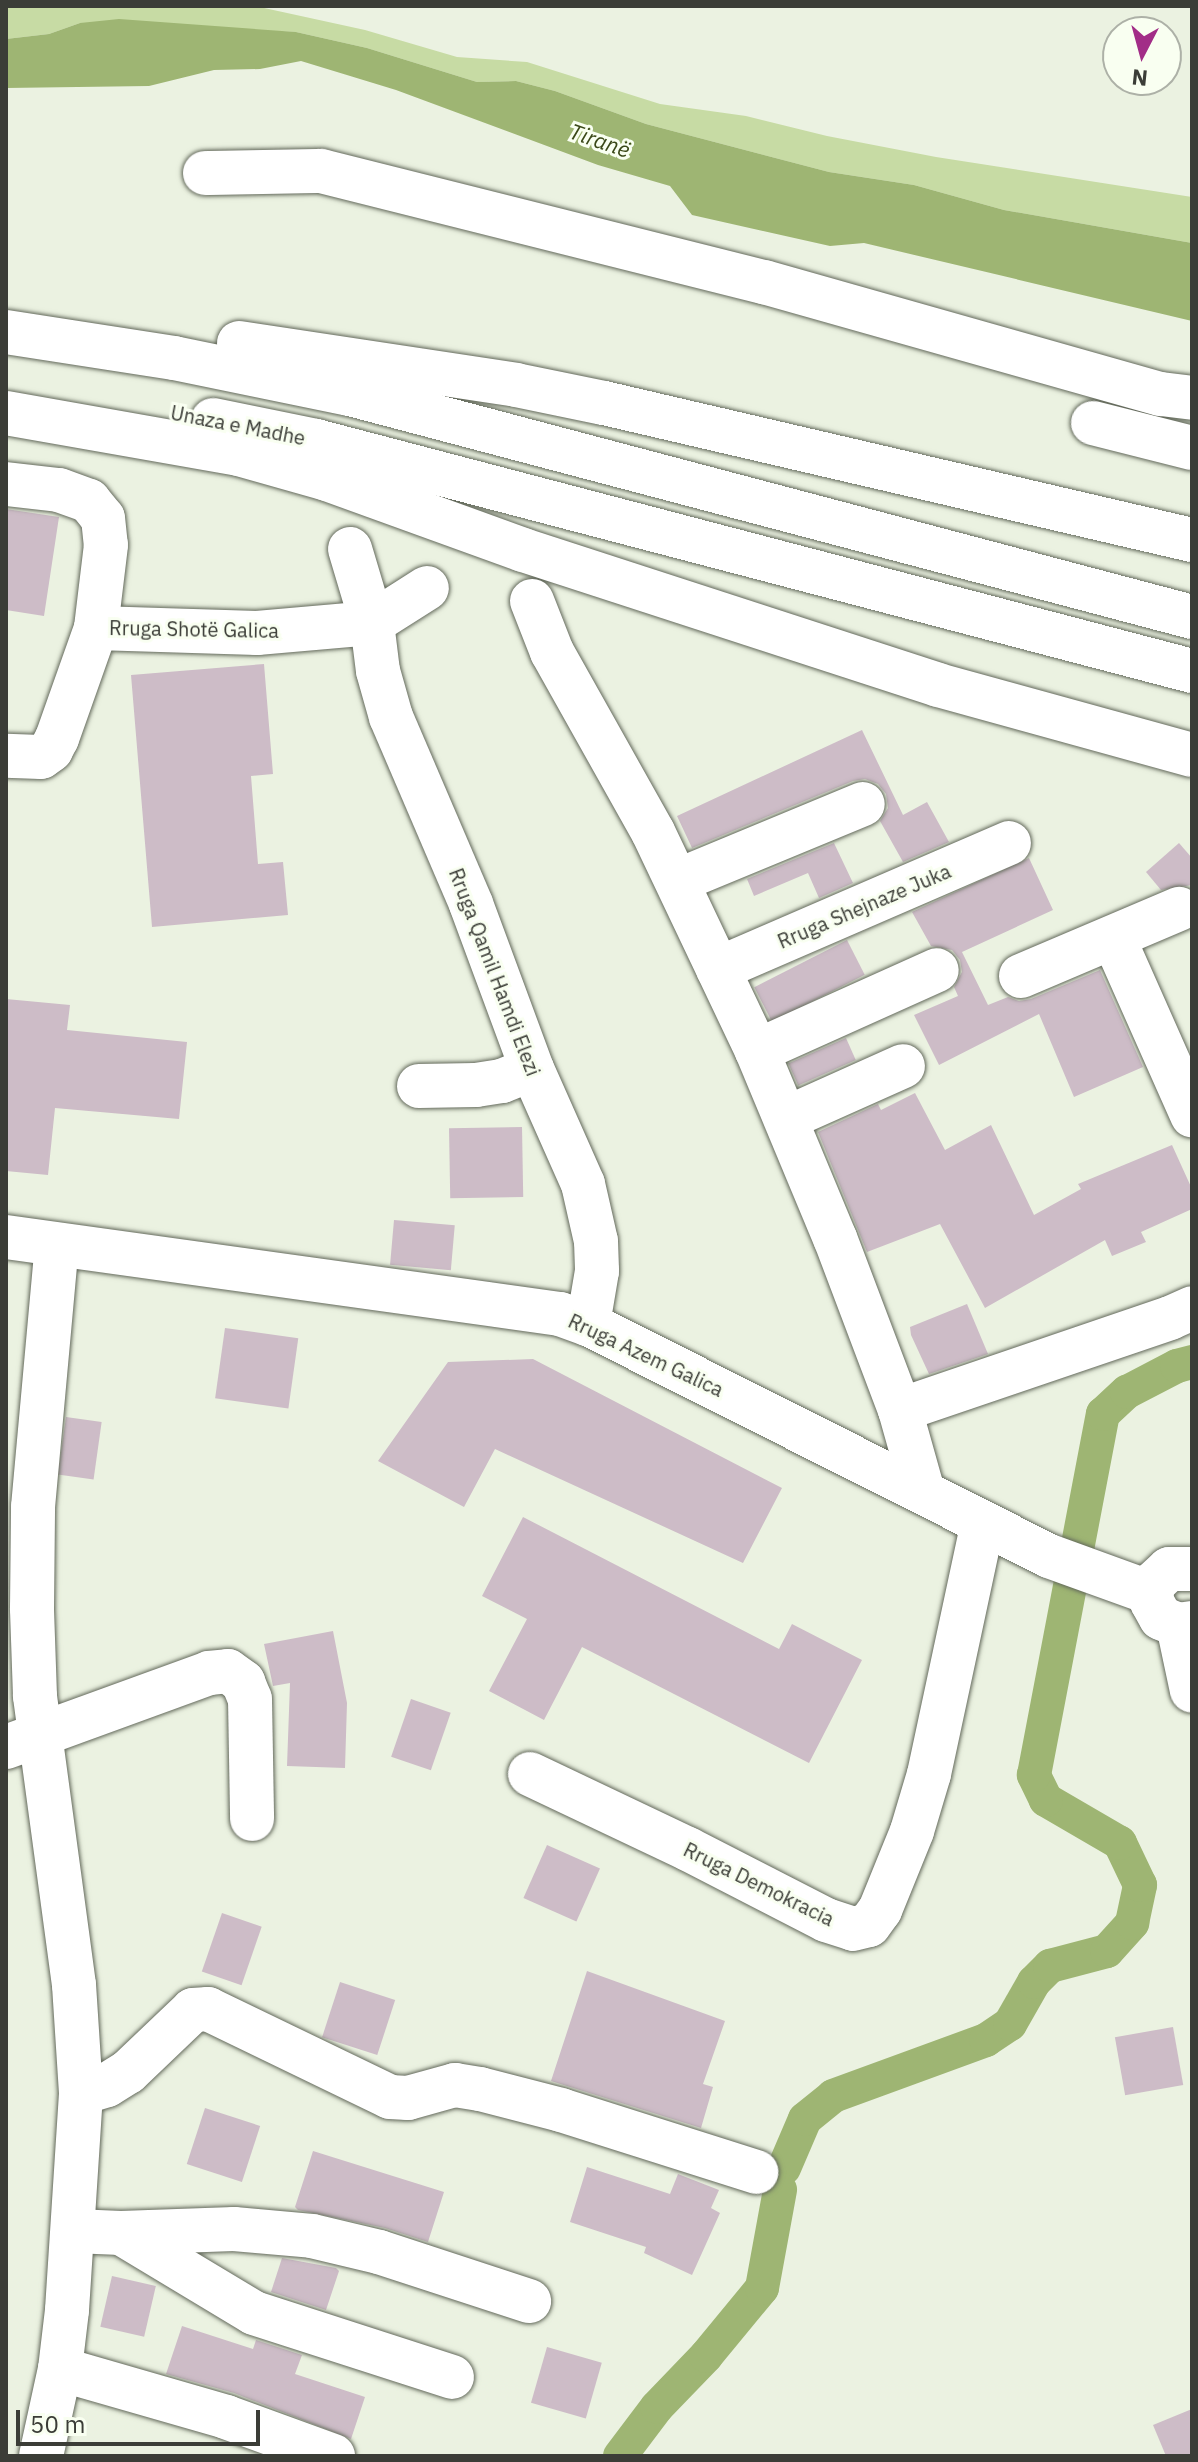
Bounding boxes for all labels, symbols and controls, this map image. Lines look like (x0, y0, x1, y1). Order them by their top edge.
north arrow (1102, 16, 1182, 96)
text: N (1130, 63, 1149, 94)
water label: Tiranë (566, 117, 634, 163)
street label: Unaza e Madhe (169, 400, 307, 450)
street label: Rruga Shotë Galica (109, 616, 279, 642)
street label: Rruga Shejnaze Juka (774, 859, 954, 953)
street label: Rruga Qamil Hamdi Elezi (444, 865, 546, 1079)
street label: Rruga Azem Galica (565, 1309, 727, 1401)
street label: Rruga Demokracia (680, 1837, 838, 1931)
scale bar (20, 2394, 264, 2444)
text: 50 m (30, 2408, 85, 2440)

